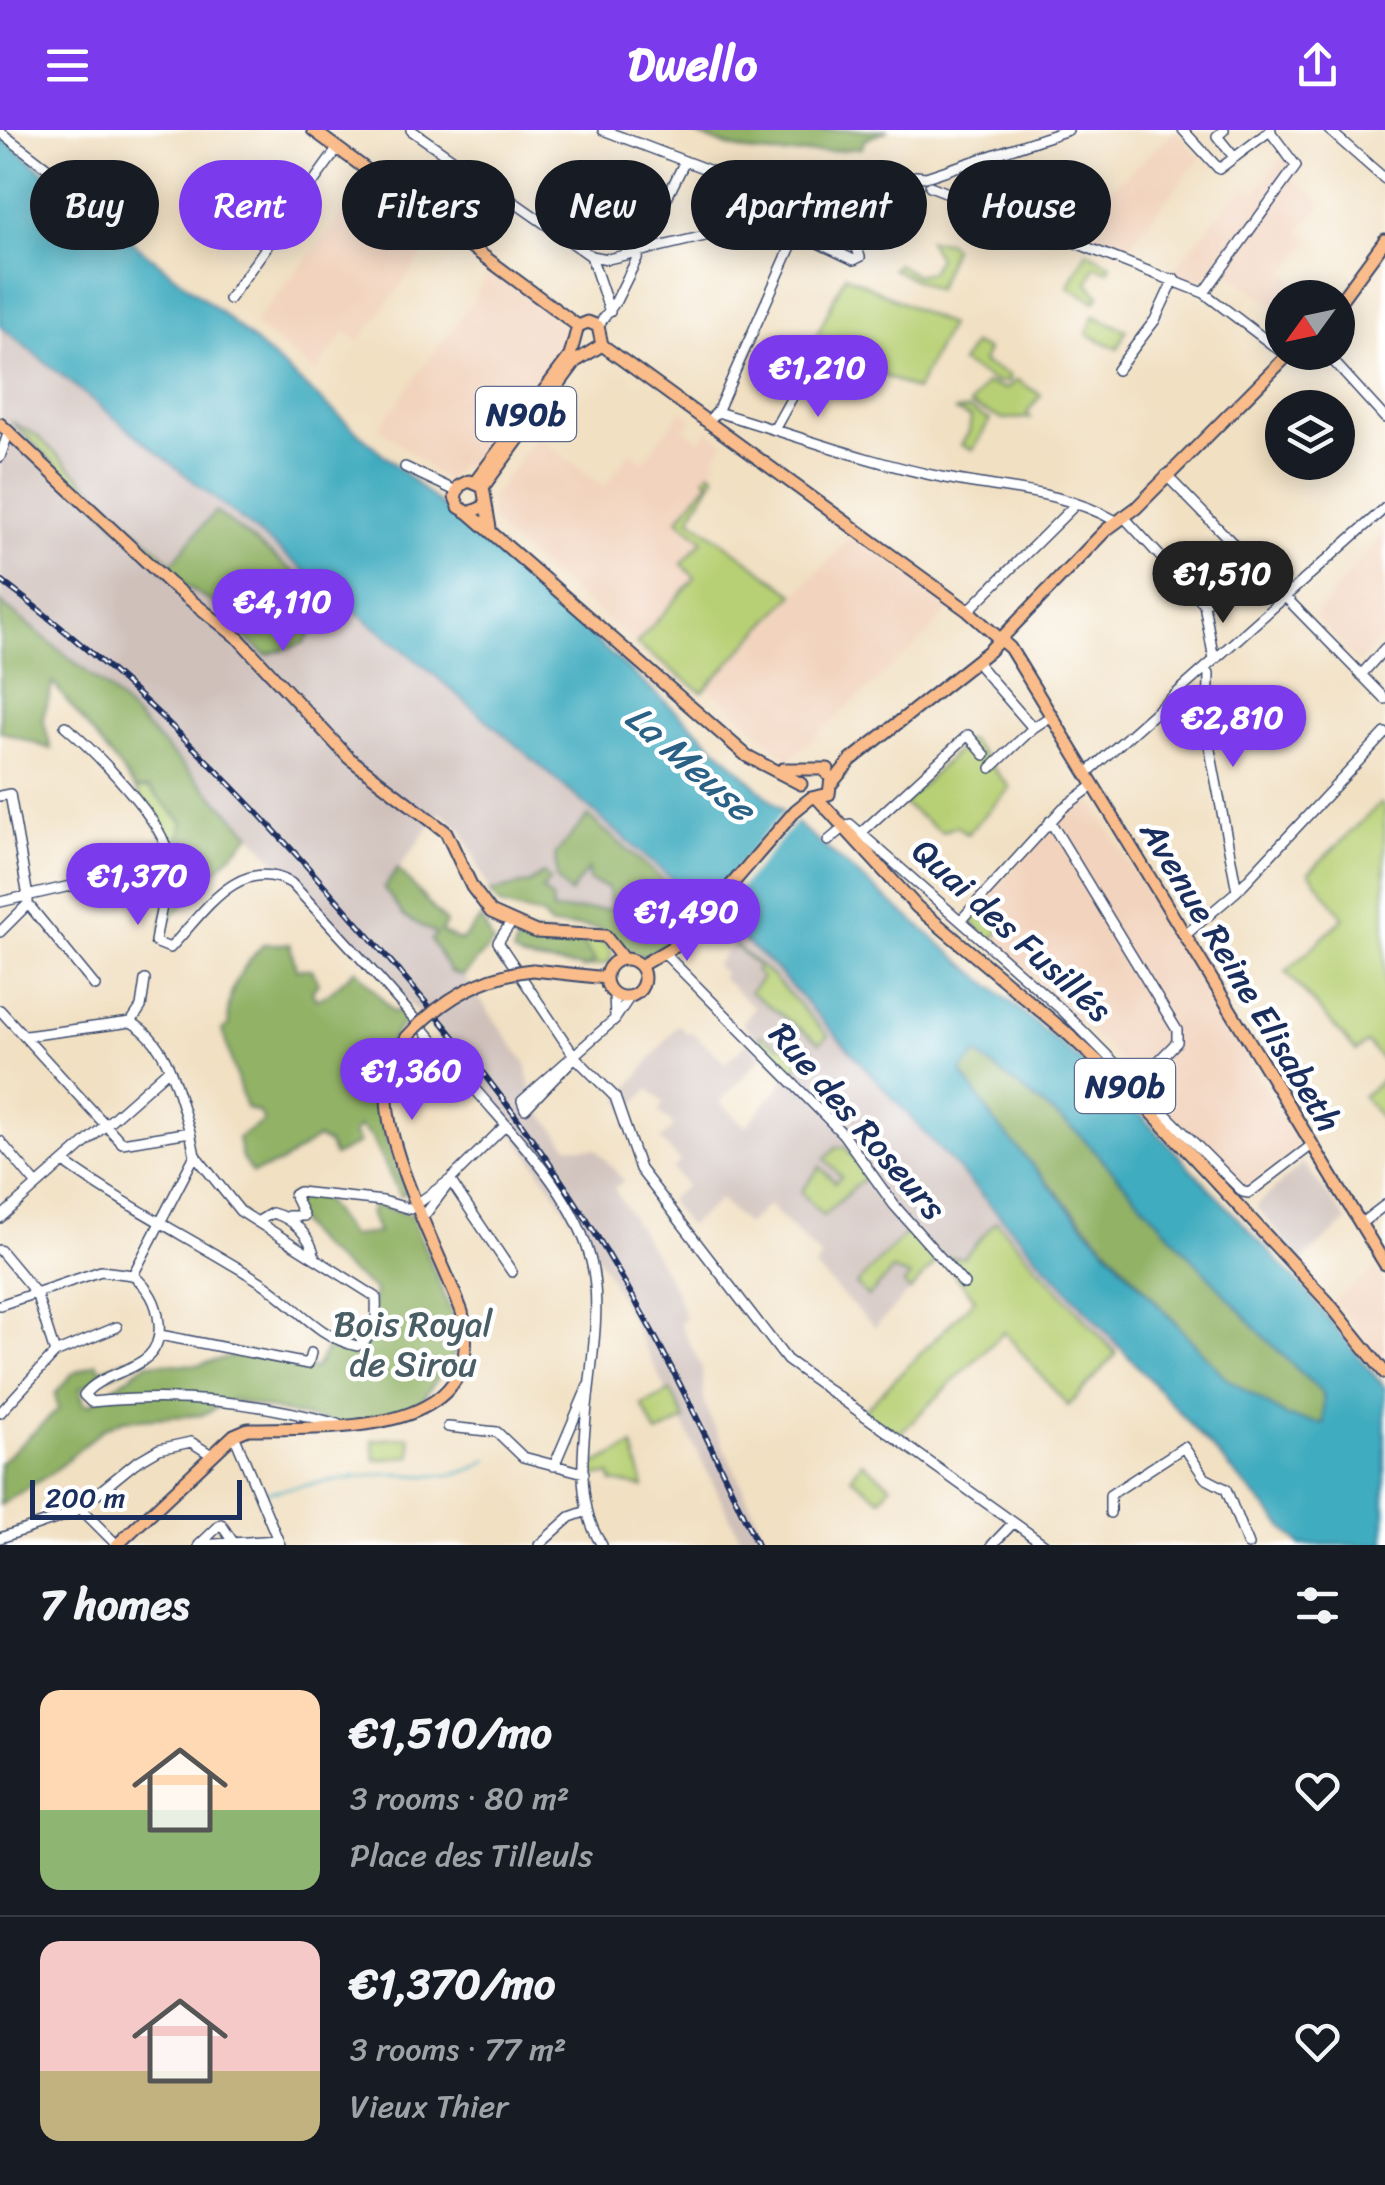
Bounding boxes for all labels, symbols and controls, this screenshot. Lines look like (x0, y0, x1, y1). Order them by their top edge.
text: Dwello (628, 25, 757, 105)
icon: menu (40, 38, 95, 93)
icon: share (1290, 38, 1345, 93)
chip: Buy (30, 160, 159, 250)
chip: Rent (179, 160, 322, 250)
chip: Filters (342, 160, 515, 250)
chip: New (535, 160, 671, 250)
chip: Apartment (691, 160, 927, 250)
chip: House (947, 160, 1111, 250)
north arrow (1265, 280, 1355, 370)
map controls (1265, 280, 1355, 480)
pin: €1,210 (737, 335, 899, 420)
text: €1,210 (770, 339, 866, 396)
road number: N90b (476, 387, 576, 441)
button: layers (1265, 390, 1355, 480)
pin: €1,510 (1142, 541, 1304, 626)
text: €1,510 (1174, 545, 1272, 602)
pin: €4,110 (202, 569, 364, 654)
text: €4,110 (234, 573, 332, 630)
pin: €2,810 (1152, 685, 1314, 770)
water label: La Meuse (609, 687, 773, 842)
text: €2,810 (1182, 689, 1284, 746)
street label: Avenue Reine Elisabeth (1122, 807, 1359, 1144)
street label: Quai des Fusillés (897, 822, 1127, 1038)
pin: €1,370 (57, 843, 219, 928)
text: €1,370 (88, 847, 188, 904)
pin: €1,490 (606, 879, 768, 964)
text: €1,490 (635, 883, 739, 940)
street label: Rue des Roseurs (753, 1007, 963, 1235)
pin: €1,360 (331, 1038, 493, 1123)
text: €1,360 (362, 1042, 462, 1099)
road number: N90b (1075, 1059, 1175, 1113)
park label: Bois Royal de Sirou (333, 1293, 494, 1395)
text: 200 m (45, 1473, 125, 1522)
scale bar (30, 1475, 242, 1520)
text: 7 homes (40, 1568, 189, 1642)
icon: filters (1290, 1578, 1345, 1633)
text: €1,510/mo (350, 1696, 552, 1770)
icon: home (120, 1730, 240, 1850)
icon: heart (1290, 1763, 1345, 1818)
text: 3 rooms · 80 m² (350, 1770, 569, 1827)
text: Place des Tilleuls (350, 1827, 593, 1884)
text: €1,370/mo (350, 1947, 555, 2021)
icon: home (120, 1981, 240, 2101)
icon: heart (1290, 2014, 1345, 2069)
text: 3 rooms · 77 m² (350, 2021, 566, 2078)
text: Vieux Thier (350, 2078, 508, 2135)

